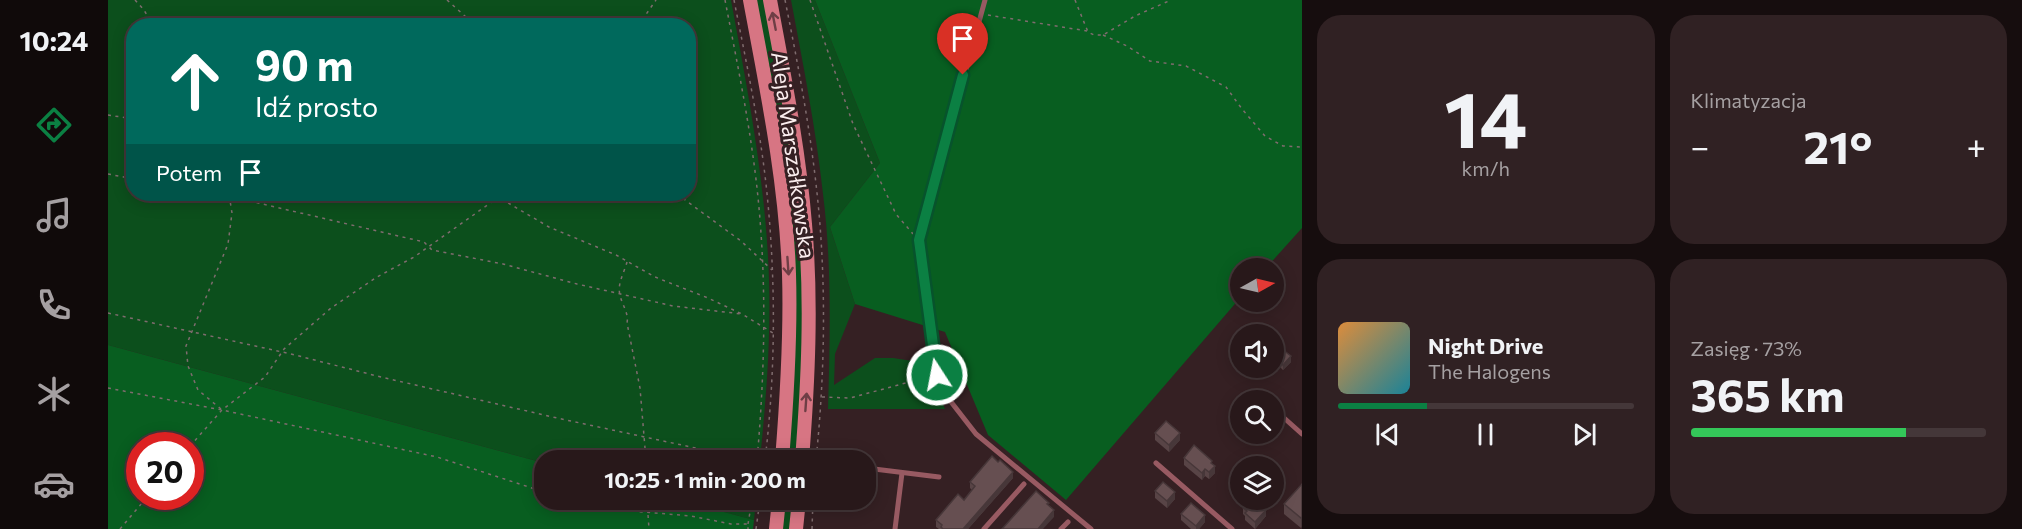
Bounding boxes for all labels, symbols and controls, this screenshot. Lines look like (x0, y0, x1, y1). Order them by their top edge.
one-way arrow (768, 11, 779, 31)
pin (937, 13, 988, 75)
icon: arrive (946, 22, 979, 55)
text: 10:24 (20, 24, 88, 57)
text: 90 m (255, 38, 354, 90)
icon: ahead (156, 42, 234, 120)
street label: Aleja Marszałkowska (766, 50, 822, 260)
text: 14 (1444, 69, 1527, 164)
text: Klimatyzacja (1691, 88, 1806, 112)
text: Idź prosto (255, 90, 378, 123)
icon: directions (33, 104, 75, 146)
text: 21° (1803, 118, 1872, 173)
text: − (1691, 125, 1709, 166)
text: + (1967, 125, 1986, 166)
icon: arrive (234, 156, 267, 189)
text: km/h (1461, 156, 1510, 180)
text: Potem (156, 159, 222, 186)
icon: music (33, 194, 75, 236)
one-way arrow (783, 255, 794, 275)
north arrow (1230, 258, 1284, 312)
map controls (1230, 258, 1284, 510)
icon: phone (33, 284, 75, 326)
button: sound (1230, 324, 1284, 378)
text: Night Drive (1428, 332, 1543, 359)
text: Zasięg · 73% (1691, 336, 1802, 360)
position arrow (905, 343, 969, 407)
text: The Halogens (1428, 359, 1551, 383)
text: 365 km (1691, 366, 1844, 421)
icon: climate (33, 373, 75, 415)
button: search (1230, 390, 1284, 444)
one-way arrow (801, 393, 812, 413)
icon: previous (1371, 418, 1404, 451)
icon: pause (1469, 418, 1502, 451)
icon: next (1568, 418, 1601, 451)
speed limit sign: 20 (126, 432, 204, 510)
button: layers (1230, 456, 1284, 510)
icon: car (33, 463, 75, 505)
text: 10:25 · 1 min · 200 m (604, 466, 806, 493)

